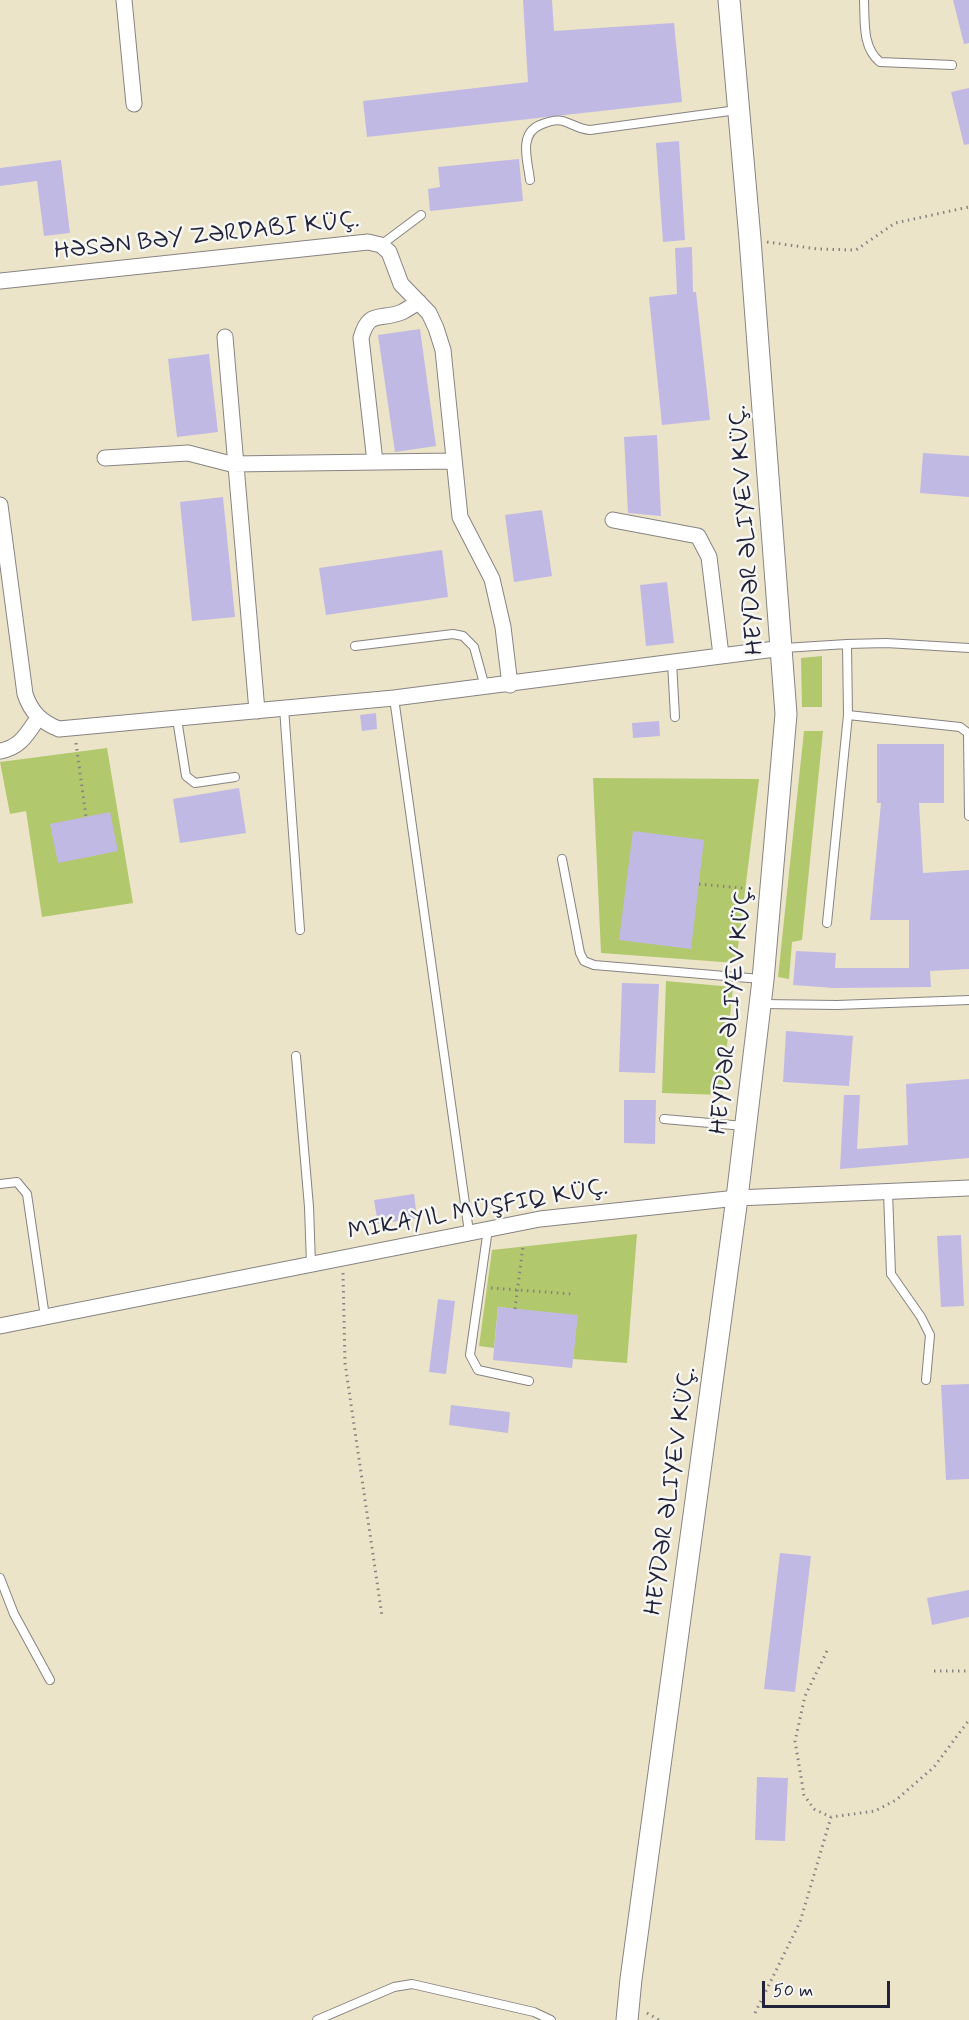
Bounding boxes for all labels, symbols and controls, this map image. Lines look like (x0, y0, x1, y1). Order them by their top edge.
street label: HƏSƏN BƏY ZƏRDABI KÜÇ. (53, 207, 361, 267)
street label: HEYDƏR ƏLIYEV KÜÇ. (725, 404, 771, 656)
street label: HEYDƏR ƏLIYEV KÜÇ. (706, 884, 760, 1136)
street label: MIKAYIL MÜŞFIQ KÜÇ. (346, 1174, 610, 1248)
street label: HEYDƏR ƏLIYEV KÜÇ. (640, 1365, 704, 1617)
scale bar (765, 1969, 892, 2007)
text: 50 m (773, 1979, 813, 2003)

